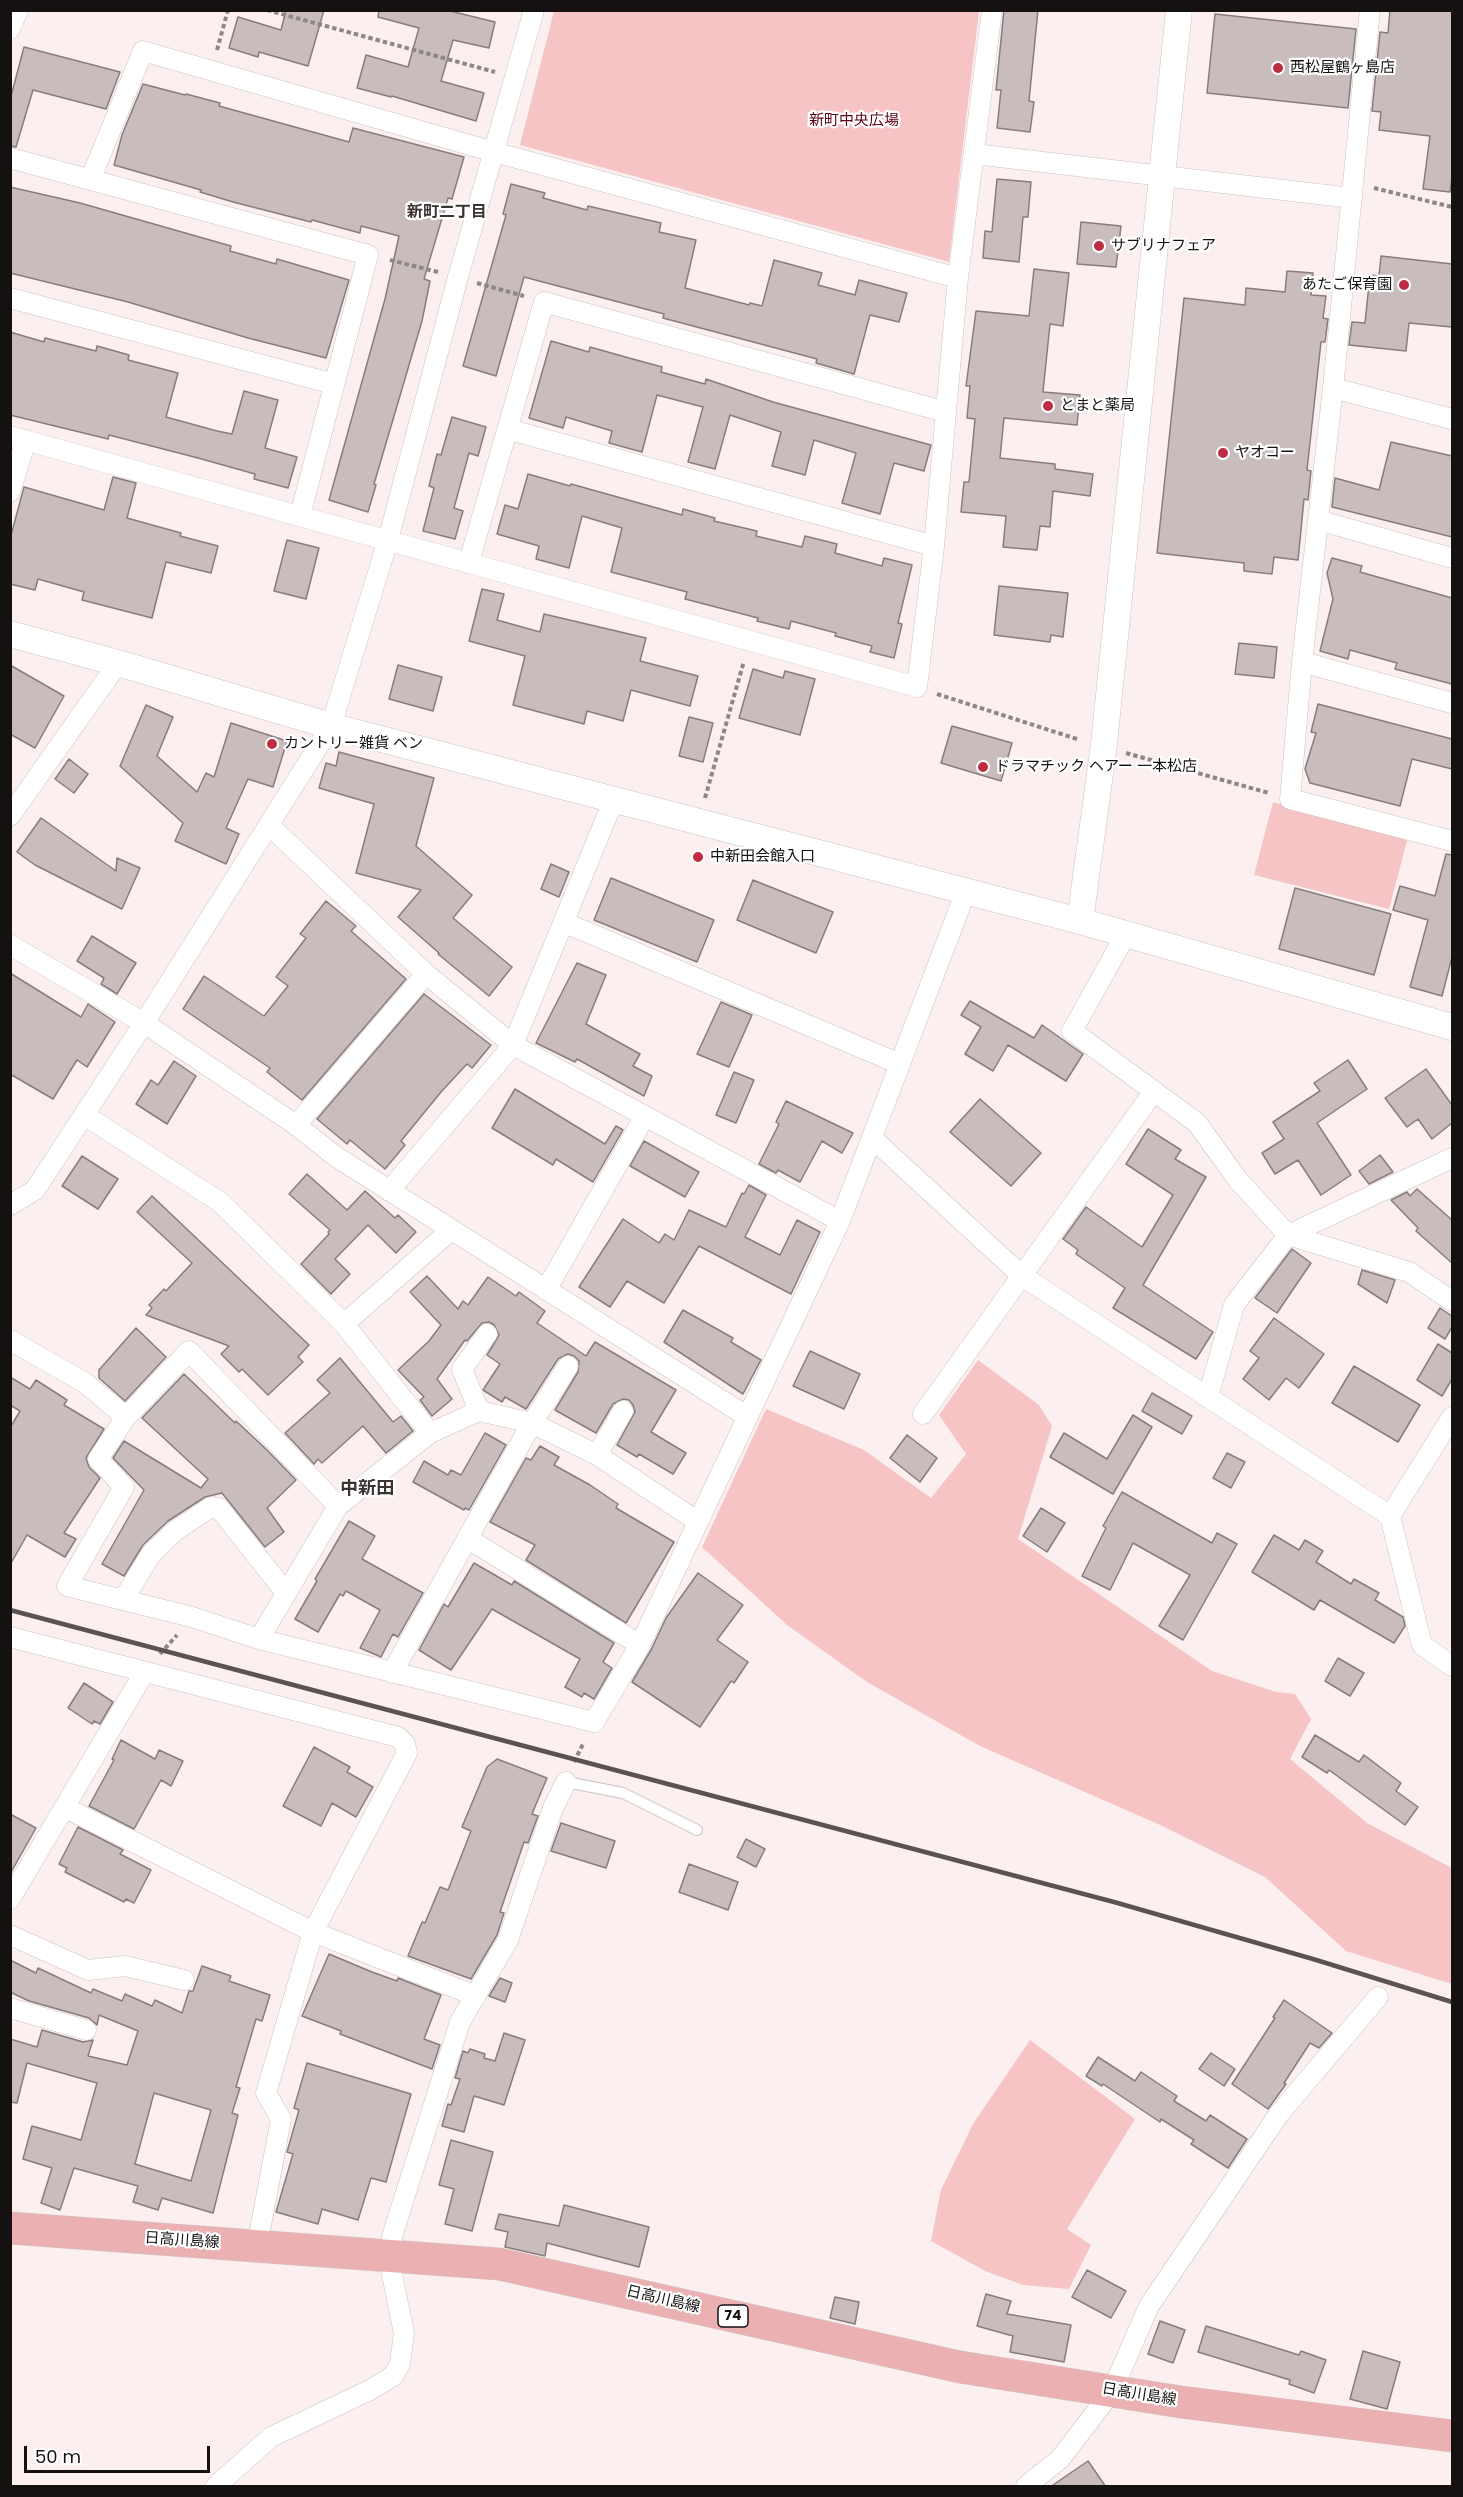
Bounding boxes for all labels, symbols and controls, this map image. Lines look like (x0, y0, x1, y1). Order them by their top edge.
place label: 西松屋鶴ヶ島店 (1290, 59, 1395, 77)
marker: 西松屋鶴ヶ島店 (1271, 61, 1285, 75)
park label: 新町中央広場 (809, 112, 899, 130)
district label: 新町二丁目 (407, 203, 487, 223)
place label: サブリナフェア (1111, 237, 1216, 255)
marker: サブリナフェア (1092, 239, 1106, 253)
place label: あたご保育園 (1302, 276, 1392, 294)
marker: あたご保育園 (1397, 278, 1411, 292)
place label: とまと薬局 (1060, 397, 1135, 415)
marker: とまと薬局 (1041, 399, 1055, 413)
place label: ヤオコー (1235, 444, 1295, 462)
marker: ヤオコー (1216, 446, 1230, 460)
place label: カントリー雑貨 ベン (284, 735, 423, 753)
marker: カントリー雑貨 ベン (265, 737, 279, 751)
place label: ドラマチック ヘアー 一本松店 (995, 758, 1197, 776)
marker: ドラマチック ヘアー 一本松店 (976, 760, 990, 774)
place label: 中新田会館入口 (710, 848, 815, 866)
marker: 中新田会館入口 (691, 850, 705, 864)
district label: 中新田 (340, 1478, 394, 1500)
street label: 日高川島線 (144, 2229, 220, 2253)
street label: 日高川島線 (624, 2283, 702, 2317)
road number: 74 (718, 2305, 748, 2327)
street label: 日高川島線 (1101, 2380, 1177, 2410)
scale bar (27, 2434, 213, 2472)
text: 50 m (35, 2444, 81, 2469)

